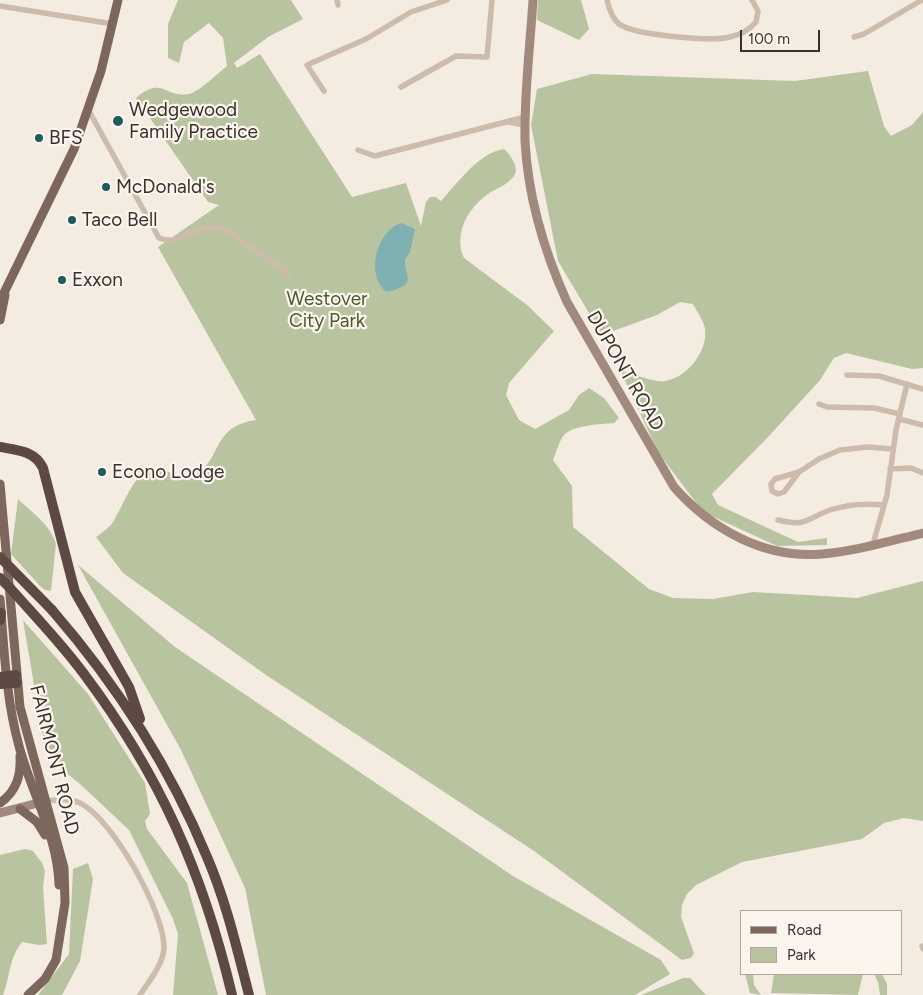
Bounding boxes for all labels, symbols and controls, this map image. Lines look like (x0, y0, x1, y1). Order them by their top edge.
scale bar (743, 20, 823, 52)
text: 100 m (748, 30, 790, 48)
place label: Wedgewood Family Practice (129, 99, 258, 143)
marker: Wedgewood Family Practice (111, 114, 125, 128)
place label: BFS (49, 127, 83, 149)
marker: BFS (33, 132, 45, 144)
place label: McDonald's (116, 176, 215, 198)
marker: McDonald's (100, 181, 112, 193)
place label: Taco Bell (82, 209, 157, 231)
marker: Taco Bell (66, 214, 78, 226)
place label: Exxon (72, 269, 123, 291)
marker: Exxon (56, 274, 68, 286)
park label: Westover City Park (286, 288, 368, 332)
street label: DUPONT ROAD (581, 307, 669, 435)
place label: Econo Lodge (112, 461, 224, 483)
marker: Econo Lodge (96, 466, 108, 478)
street label: FAIRMONT ROAD (24, 683, 84, 837)
legend (740, 910, 903, 975)
text: Road (787, 921, 822, 939)
text: Park (787, 946, 816, 964)

